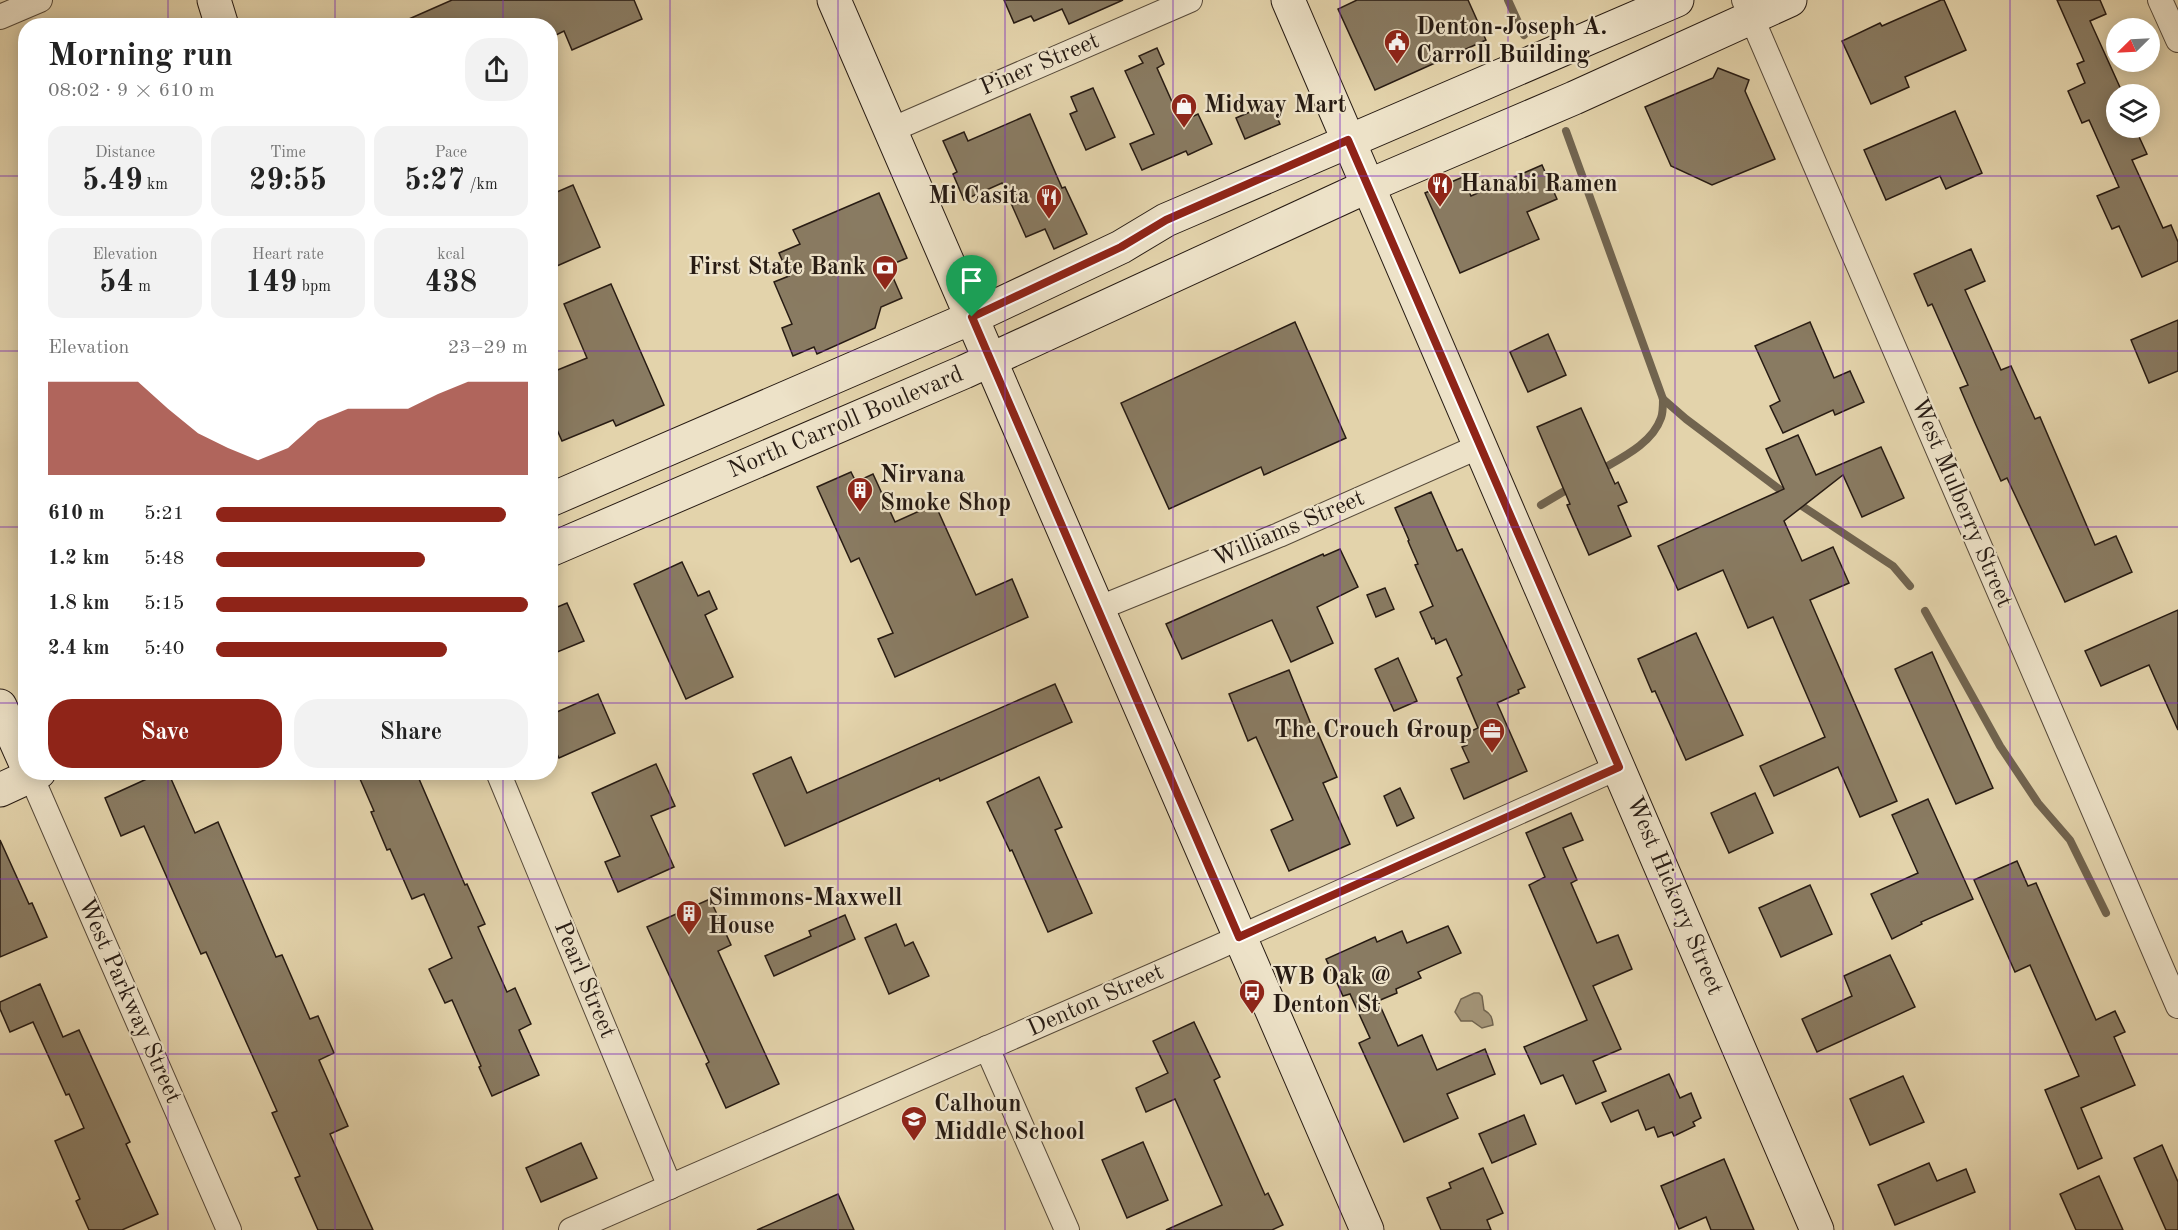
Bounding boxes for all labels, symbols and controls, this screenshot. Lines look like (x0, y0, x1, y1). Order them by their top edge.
place label: Denton-Joseph A. Carroll Building (1416, 16, 1607, 68)
north arrow (2106, 18, 2160, 72)
map controls (2106, 18, 2160, 138)
public building icon: Denton-Joseph A. Carroll Building (1382, 27, 1412, 65)
street label: Piner Street (977, 29, 1103, 101)
button: share (465, 38, 528, 101)
text: Morning run (48, 40, 233, 73)
text: 08:02 · 9 × 610 m (48, 81, 215, 101)
button: layers (2106, 84, 2160, 138)
shop icon: Midway Mart (1169, 91, 1199, 129)
place label: Midway Mart (1204, 94, 1347, 118)
text: Distance (95, 145, 155, 161)
text: Time (270, 145, 306, 161)
text: Pace (435, 145, 467, 161)
text: 5.49 (82, 166, 143, 196)
text: 29:55 (249, 166, 327, 196)
text: 5:27 (404, 166, 465, 196)
restaurant icon: Hanabi Ramen (1425, 170, 1455, 208)
place label: Hanabi Ramen (1460, 173, 1618, 197)
text: km (143, 177, 168, 193)
text: /km (465, 177, 498, 193)
restaurant icon: Mi Casita (1034, 182, 1064, 220)
place label: Mi Casita (928, 185, 1030, 209)
text: Elevation (92, 247, 158, 263)
text: Heart rate (252, 247, 324, 263)
text: kcal (437, 247, 465, 263)
bank icon: First State Bank (870, 253, 900, 291)
pin (946, 255, 997, 317)
place label: First State Bank (688, 256, 866, 280)
icon: arrive (955, 264, 988, 297)
text: 54 (99, 268, 134, 298)
text: 149 (245, 268, 297, 298)
text: 438 (425, 268, 477, 298)
text: m (134, 279, 151, 295)
text: bpm (297, 279, 331, 295)
text: Elevation (48, 338, 129, 358)
text: 23–29 m (448, 338, 528, 358)
street label: North Carroll Boulevard (725, 363, 967, 483)
street label: West Mulberry Street (1906, 395, 2016, 611)
place label: Nirvana Smoke Shop (880, 464, 1011, 516)
building icon: Nirvana Smoke Shop (845, 475, 875, 513)
street label: Williams Street (1210, 486, 1368, 572)
text: 610 m (48, 504, 104, 524)
text: 5:21 (144, 504, 184, 524)
text: 1.2 km (48, 549, 110, 569)
text: 5:48 (144, 549, 184, 569)
text: 1.8 km (48, 594, 110, 614)
text: 5:15 (144, 594, 184, 614)
text: 2.4 km (48, 639, 110, 659)
text: 5:40 (144, 639, 184, 659)
button: Save (48, 699, 282, 768)
button: Share (294, 699, 528, 768)
office icon: The Crouch Group (1477, 716, 1507, 754)
place label: The Crouch Group (1274, 719, 1472, 743)
street label: West Hickory Street (1621, 793, 1727, 999)
place label: Simmons-Maxwell House (708, 887, 902, 939)
street label: West Parkway Street (73, 895, 185, 1107)
building icon: Simmons-Maxwell House (674, 898, 704, 936)
street label: Pearl Street (549, 918, 619, 1042)
street label: Denton Street (1024, 960, 1168, 1042)
place label: WB Oak @ Denton St (1272, 966, 1391, 1018)
bus stop icon: WB Oak @ Denton St (1237, 977, 1267, 1015)
place label: Calhoun Middle School (934, 1093, 1085, 1145)
school or university icon: Calhoun Middle School (899, 1104, 929, 1142)

